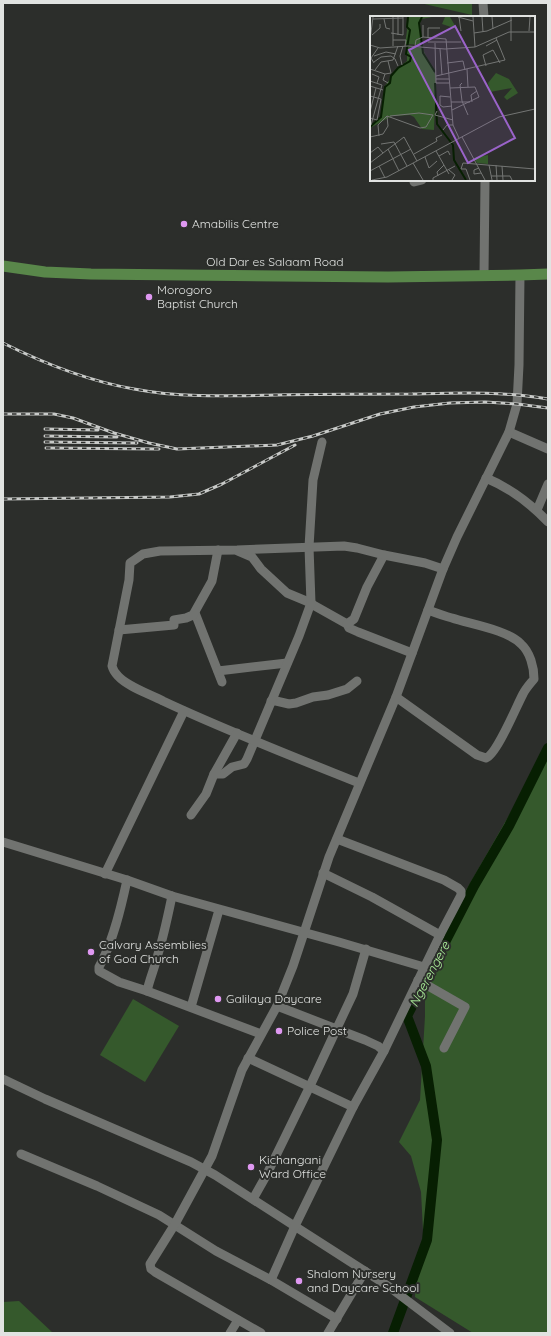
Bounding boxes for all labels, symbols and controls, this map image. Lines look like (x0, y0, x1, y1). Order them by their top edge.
inset map (370, 16, 535, 181)
place label: Amabilis Centre (192, 216, 279, 231)
marker: Amabilis Centre (179, 219, 189, 229)
street label: Old Dar es Salaam Road (206, 254, 344, 269)
place label: Morogoro Baptist Church (157, 282, 238, 311)
marker: Morogoro Baptist Church (144, 292, 154, 302)
place label: Calvary Assemblies of God Church (99, 937, 207, 966)
water label: Ngerengere (405, 938, 453, 1009)
marker: Calvary Assemblies of God Church (86, 947, 96, 957)
place label: Galilaya Daycare (226, 991, 322, 1006)
marker: Galilaya Daycare (213, 994, 223, 1004)
place label: Police Post (287, 1023, 347, 1038)
marker: Police Post (274, 1026, 284, 1036)
place label: Kichangani Ward Office (259, 1152, 326, 1181)
marker: Kichangani Ward Office (246, 1162, 256, 1172)
place label: Shalom Nursery and Daycare School (307, 1266, 419, 1295)
marker: Shalom Nursery and Daycare School (294, 1276, 304, 1286)

